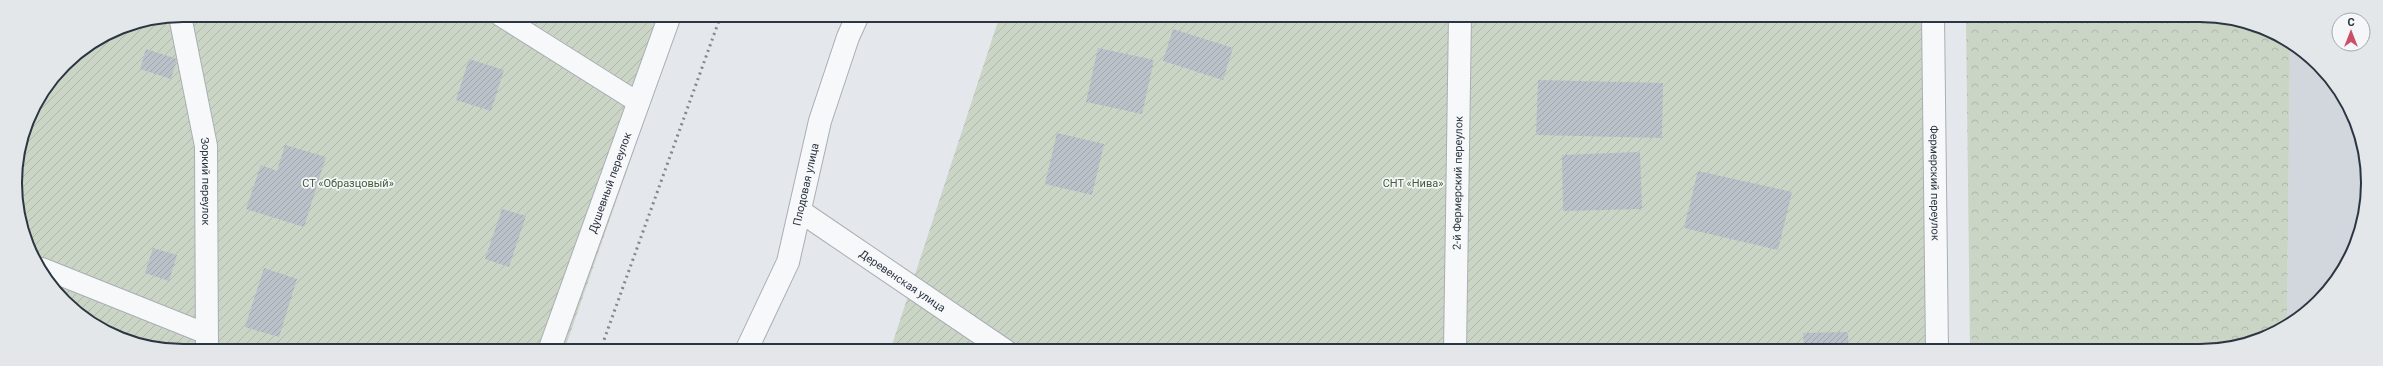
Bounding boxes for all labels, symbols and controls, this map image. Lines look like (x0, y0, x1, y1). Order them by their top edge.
north arrow (2331, 12, 2371, 52)
text: С (2347, 16, 2355, 29)
street label: 2-й Фермерский переулок (1450, 116, 1465, 250)
street label: Фермерский переулок (1928, 125, 1942, 241)
street label: Душевный переулок (586, 130, 634, 235)
street label: Зоркий переулок (198, 136, 213, 226)
street label: Плодовая улица (790, 142, 821, 227)
park label: СТ «Образцовый» (302, 177, 394, 190)
park label: СНТ «Нива» (1383, 177, 1443, 190)
street label: Деревенская улица (857, 247, 948, 315)

